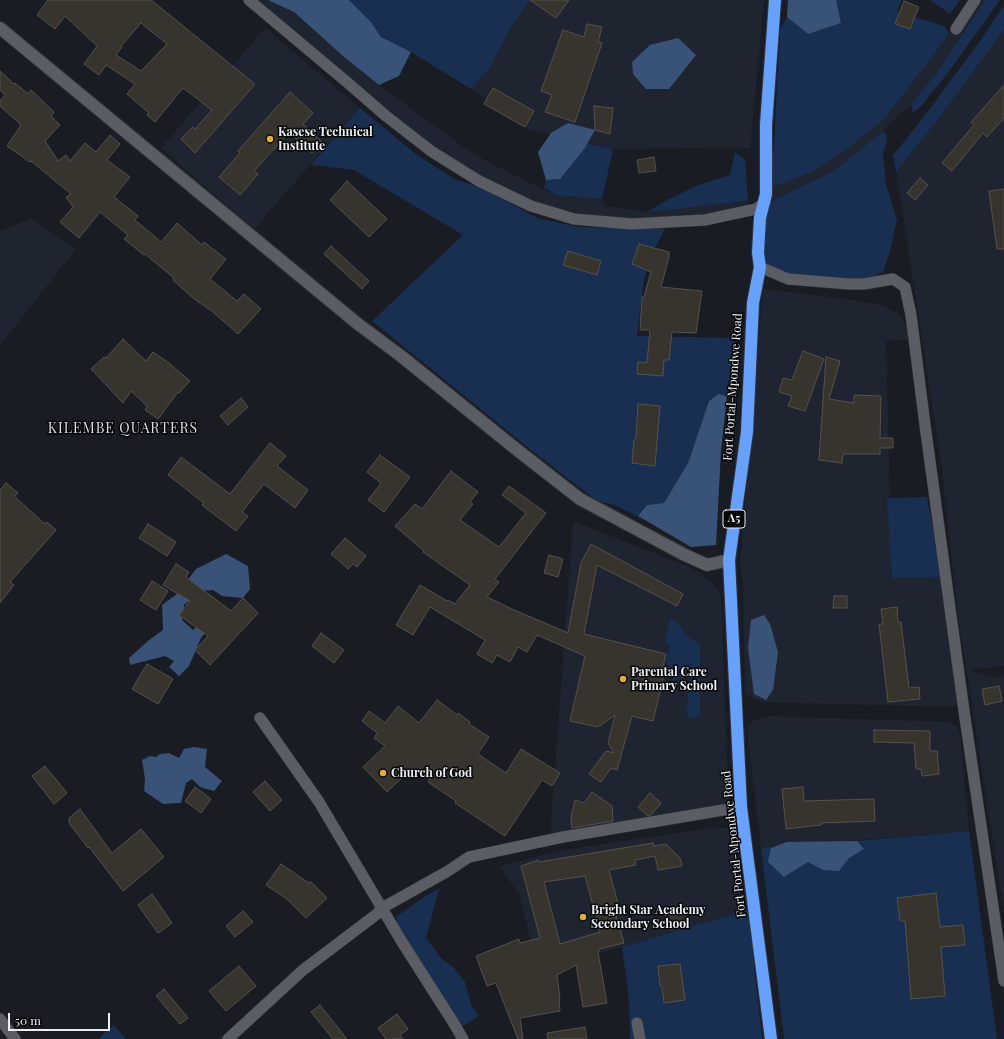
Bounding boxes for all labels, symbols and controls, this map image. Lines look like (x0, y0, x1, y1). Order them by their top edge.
place label: Kasese Technical Institute (278, 125, 373, 153)
marker: Kasese Technical Institute (265, 134, 275, 144)
street label: Fort Portal-Mpondwe Road (721, 313, 745, 461)
district label: KILEMBE QUARTERS (48, 421, 198, 437)
road number: A5 (723, 510, 745, 528)
place label: Parental Care Primary School (631, 665, 717, 693)
marker: Parental Care Primary School (618, 674, 628, 684)
place label: Church of God (391, 766, 472, 780)
marker: Church of God (378, 768, 388, 778)
street label: Fort Portal-Mpondwe Road (719, 770, 749, 918)
place label: Bright Star Academy Secondary School (591, 903, 706, 931)
marker: Bright Star Academy Secondary School (578, 912, 588, 922)
scale bar (10, 1005, 112, 1031)
text: 50 m (15, 1012, 41, 1028)

